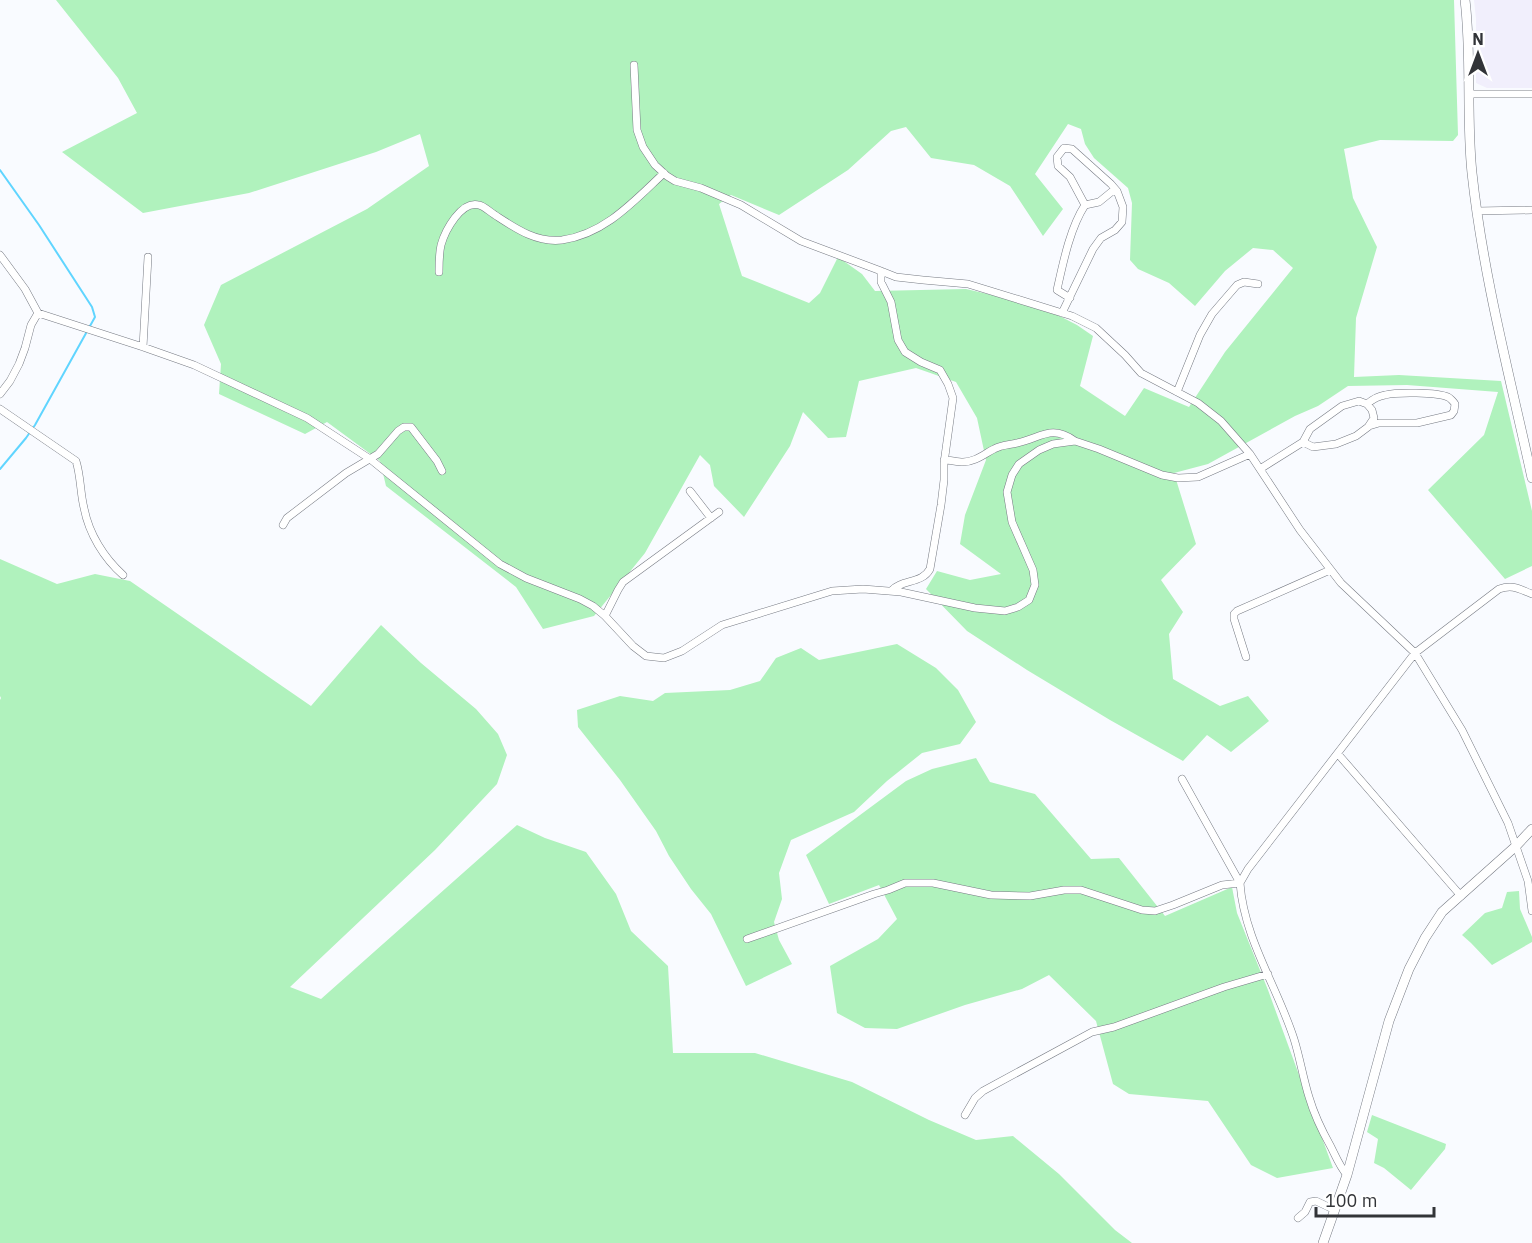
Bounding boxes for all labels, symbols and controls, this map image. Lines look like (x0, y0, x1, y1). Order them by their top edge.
north arrow (1448, 24, 1508, 84)
text: N (1472, 29, 1484, 49)
scale bar (1316, 1180, 1434, 1218)
text: 100 m (1325, 1189, 1377, 1212)

